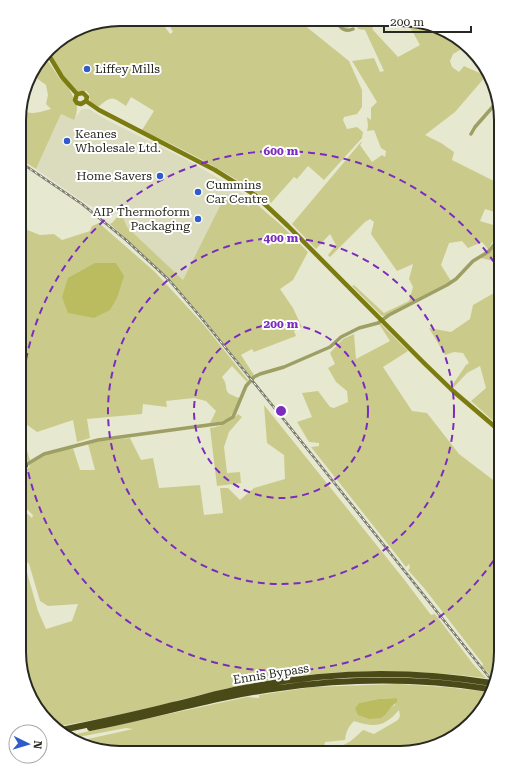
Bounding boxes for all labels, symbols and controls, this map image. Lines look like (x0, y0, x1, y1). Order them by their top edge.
scale bar (384, 8, 471, 34)
text: 200 m (390, 15, 424, 29)
place label: Liffey Mills (95, 62, 160, 76)
marker: Liffey Mills (82, 64, 92, 74)
place label: Keanes Wholesale Ltd. (75, 127, 161, 155)
marker: Keanes Wholesale Ltd. (62, 136, 72, 146)
text: 600 m (264, 144, 299, 158)
place label: Home Savers (77, 169, 152, 183)
marker: Home Savers (155, 171, 165, 181)
place label: Cummins Car Centre (206, 178, 268, 206)
marker: Cummins Car Centre (193, 187, 203, 197)
place label: AIP Thermoform Packaging (93, 205, 190, 233)
marker: AIP Thermoform Packaging (193, 214, 203, 224)
text: 400 m (264, 231, 299, 245)
text: 200 m (264, 317, 299, 331)
centre of rings (274, 404, 288, 418)
street label: Ennis Bypass (232, 661, 310, 687)
north arrow (8, 724, 48, 764)
text: N (31, 740, 44, 750)

